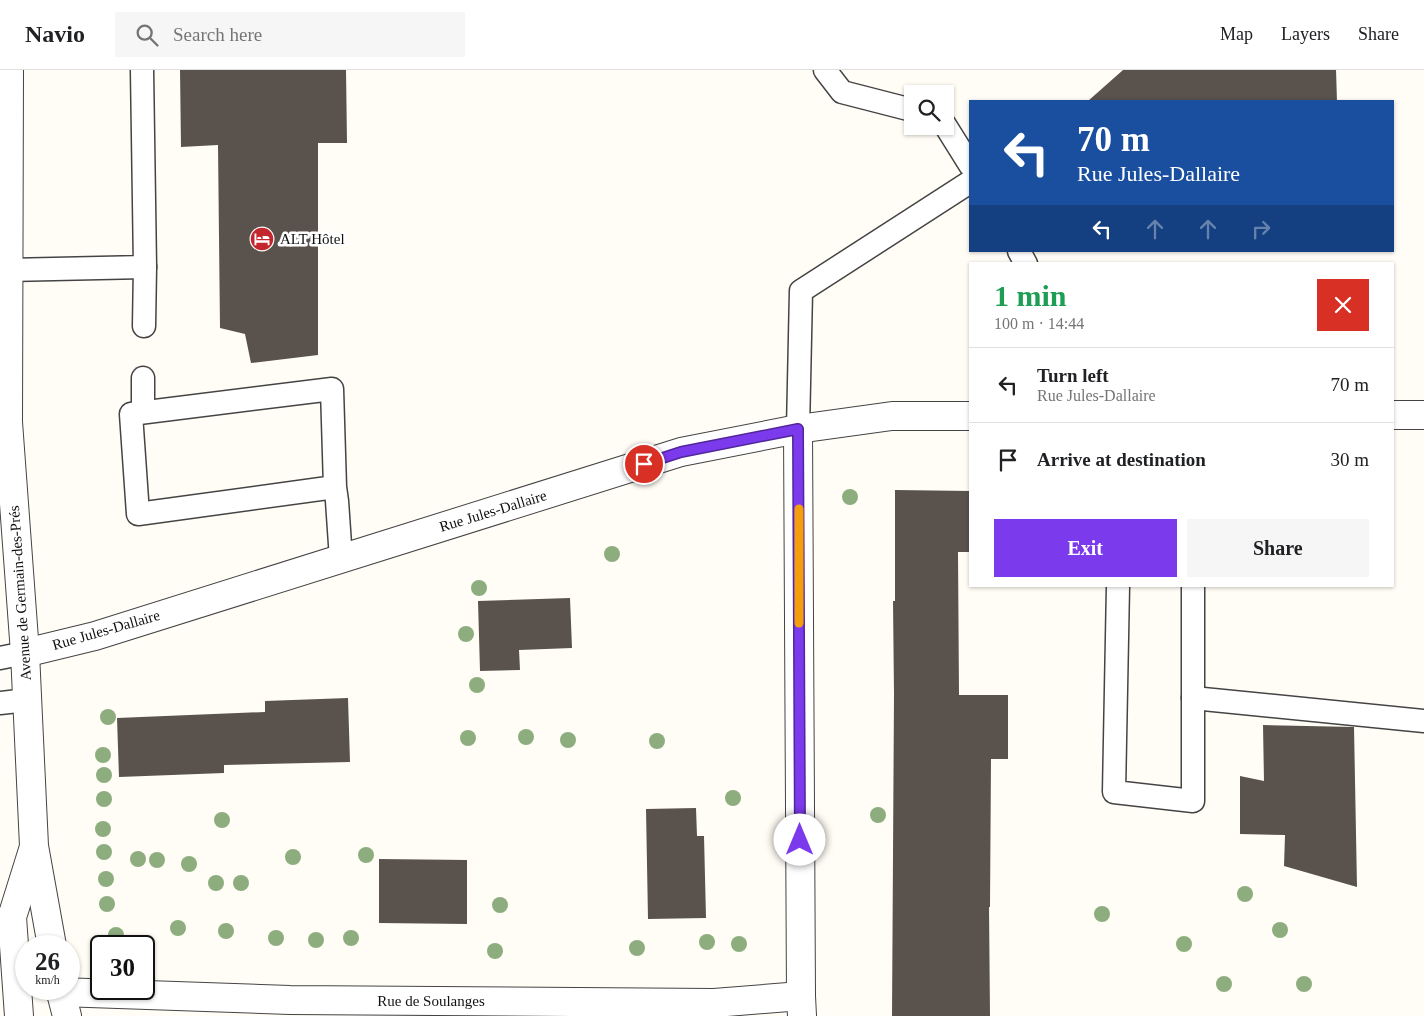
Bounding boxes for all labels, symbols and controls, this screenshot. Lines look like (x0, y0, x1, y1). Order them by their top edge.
search box (115, 12, 465, 57)
text: Navio (25, 21, 85, 47)
icon: search (133, 21, 161, 49)
text: Search here (173, 24, 262, 45)
text: Map (1220, 24, 1253, 44)
text: Layers (1281, 24, 1330, 44)
text: Share (1358, 24, 1399, 44)
map controls (904, 85, 954, 135)
button: search (904, 85, 954, 135)
icon: left (994, 120, 1059, 185)
text: 70 m (1077, 120, 1150, 159)
text: Rue Jules-Dallaire (1077, 161, 1240, 186)
icon: left (1088, 215, 1116, 243)
icon: ahead (1141, 215, 1169, 243)
icon: ahead (1194, 215, 1222, 243)
icon: right (1247, 215, 1275, 243)
hotel icon: ALT Hôtel (249, 226, 275, 252)
place label: ALT Hôtel (280, 231, 345, 247)
text: 1 min (994, 279, 1067, 312)
button: close (1317, 279, 1369, 331)
text: 100 m · 14:44 (994, 315, 1084, 332)
text: Turn left (1037, 365, 1109, 386)
icon: left (994, 371, 1022, 399)
text: 70 m (1330, 374, 1369, 395)
text: Rue Jules-Dallaire (1037, 387, 1156, 404)
pin (623, 443, 665, 485)
icon: arrive (994, 446, 1022, 474)
text: Arrive at destination (1037, 449, 1206, 470)
text: 30 m (1330, 449, 1369, 470)
icon: arrive (630, 450, 658, 478)
street label: Rue Jules-Dallaire (437, 487, 549, 535)
street label: Avenue de Germain-des-Prés (6, 505, 34, 681)
button: Exit (994, 519, 1177, 577)
button: Share (1187, 519, 1369, 577)
street label: Rue Jules-Dallaire (50, 607, 162, 653)
position arrow (773, 813, 825, 865)
speed limit sign: 30 (90, 935, 155, 1000)
text: 26 (35, 948, 60, 975)
text: km/h (35, 973, 60, 987)
street label: Rue de Soulanges (377, 993, 485, 1009)

